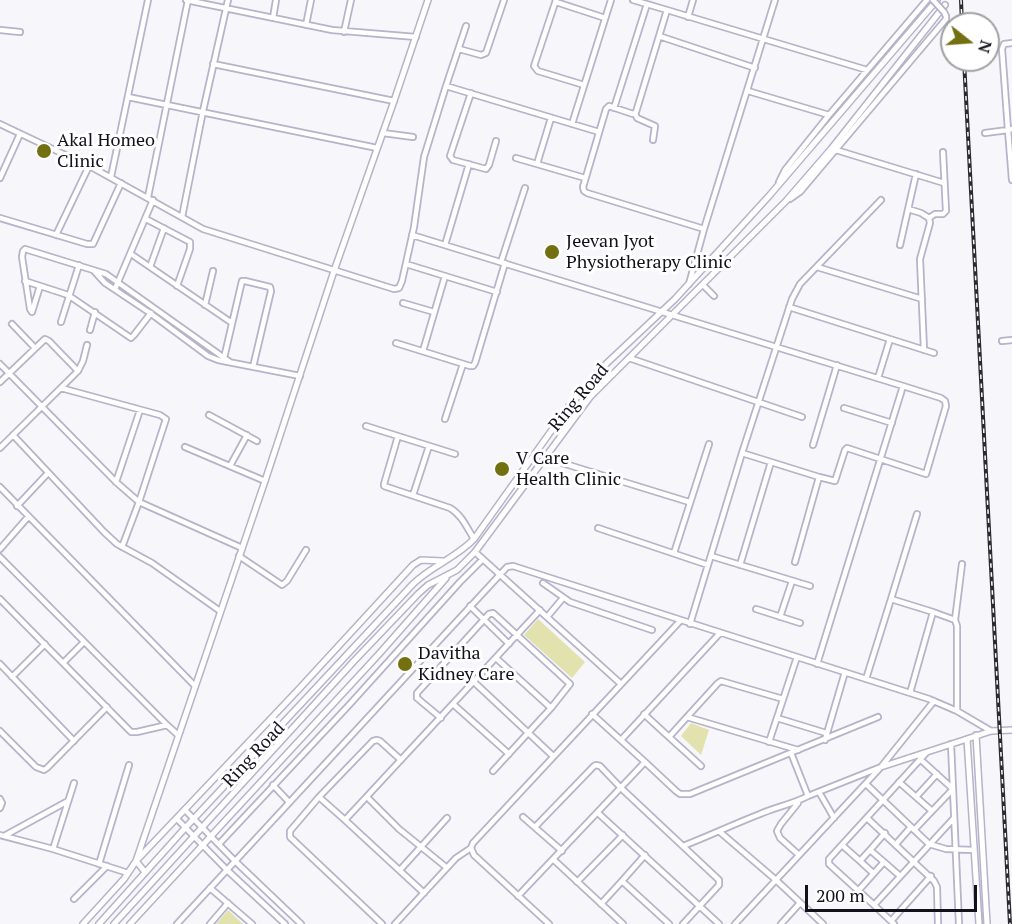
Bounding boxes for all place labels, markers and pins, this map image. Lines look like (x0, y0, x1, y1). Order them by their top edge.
place label: Akal Homeo Clinic (57, 130, 155, 172)
marker: Akal Homeo Clinic (35, 142, 53, 160)
place label: Jeevan Jyot Physiotherapy Clinic (566, 231, 732, 274)
marker: Jeevan Jyot Physiotherapy Clinic (543, 243, 561, 261)
place label: V Care Health Clinic (516, 448, 621, 490)
marker: V Care Health Clinic (493, 460, 511, 478)
place label: Davitha Kidney Care (418, 643, 515, 686)
marker: Davitha Kidney Care (396, 655, 414, 673)

